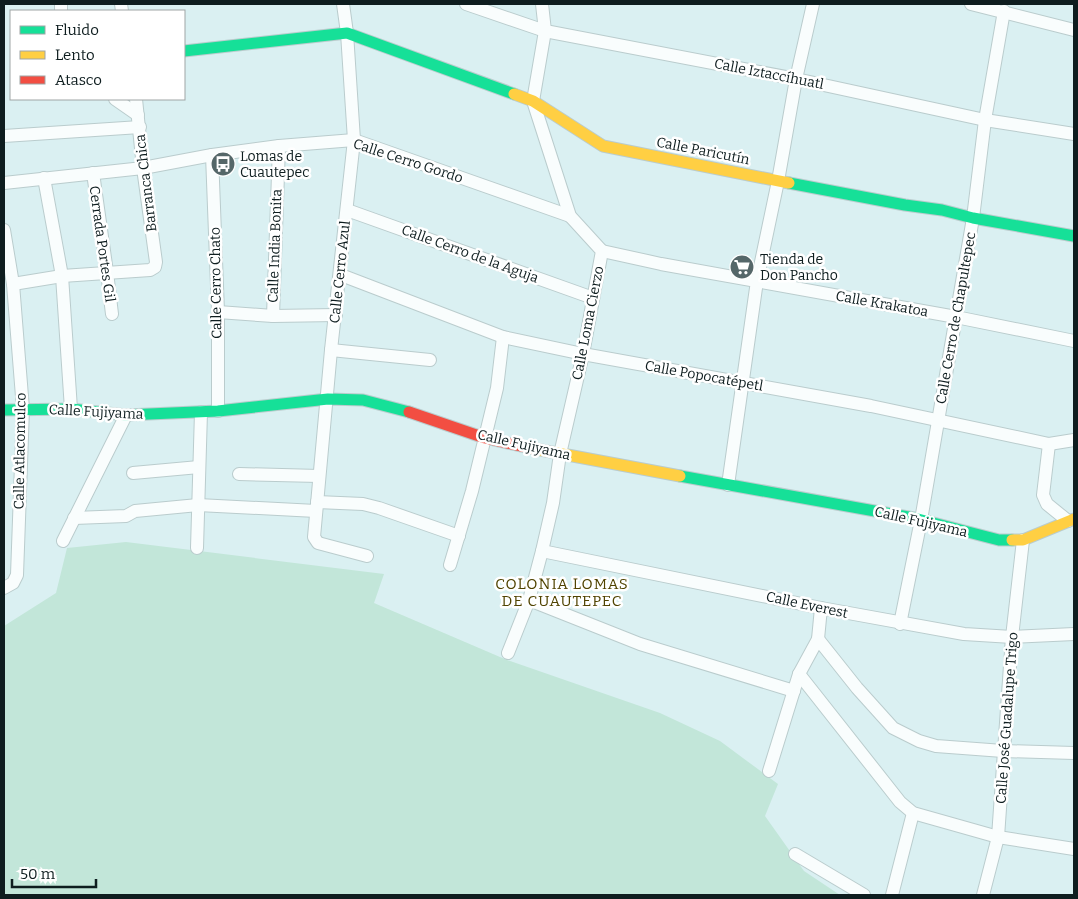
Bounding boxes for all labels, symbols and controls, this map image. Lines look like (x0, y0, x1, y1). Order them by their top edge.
legend (10, 10, 185, 100)
text: Fluido (55, 21, 99, 39)
text: Lento (55, 46, 95, 64)
street label: Calle Iztaccíhuatl (713, 55, 825, 93)
text: Atasco (55, 71, 102, 89)
street label: Barranca Chica (132, 133, 160, 233)
street label: Calle Paricutín (655, 134, 751, 168)
street label: Calle Cerro Gordo (351, 135, 465, 187)
place label: Lomas de Cuautepec (240, 148, 309, 181)
bus stop icon: Lomas de Cuautepec (210, 151, 236, 177)
street label: Cerrada Portes Gil (85, 185, 119, 303)
street label: Calle India Bonita (265, 188, 285, 303)
street label: Calle Cerro Azul (326, 220, 354, 324)
street label: Calle Cerro de la Aguja (399, 221, 541, 287)
street label: Calle Cerro Chato (207, 227, 225, 339)
street label: Calle Cerro de Chapultepec (932, 231, 980, 405)
place label: Tienda de Don Pancho (760, 251, 838, 284)
supermarket icon: Tienda de Don Pancho (729, 254, 755, 280)
street label: Calle Loma Cierzo (569, 265, 607, 381)
street label: Calle Krakatoa (834, 287, 930, 321)
street label: Calle Popocatépetl (644, 357, 764, 395)
street label: Calle Atlacomulco (10, 392, 30, 510)
street label: Calle Fujiyama (48, 401, 144, 423)
street label: Calle Fujiyama (476, 426, 572, 464)
street label: Calle Fujiyama (873, 503, 969, 541)
district label: COLONIA LOMAS DE CUAUTEPEC (495, 575, 629, 610)
street label: Calle Everest (765, 588, 849, 622)
street label: Calle José Guadalupe Trigo (993, 632, 1021, 804)
scale bar (12, 856, 96, 888)
text: 50 m (20, 865, 56, 883)

